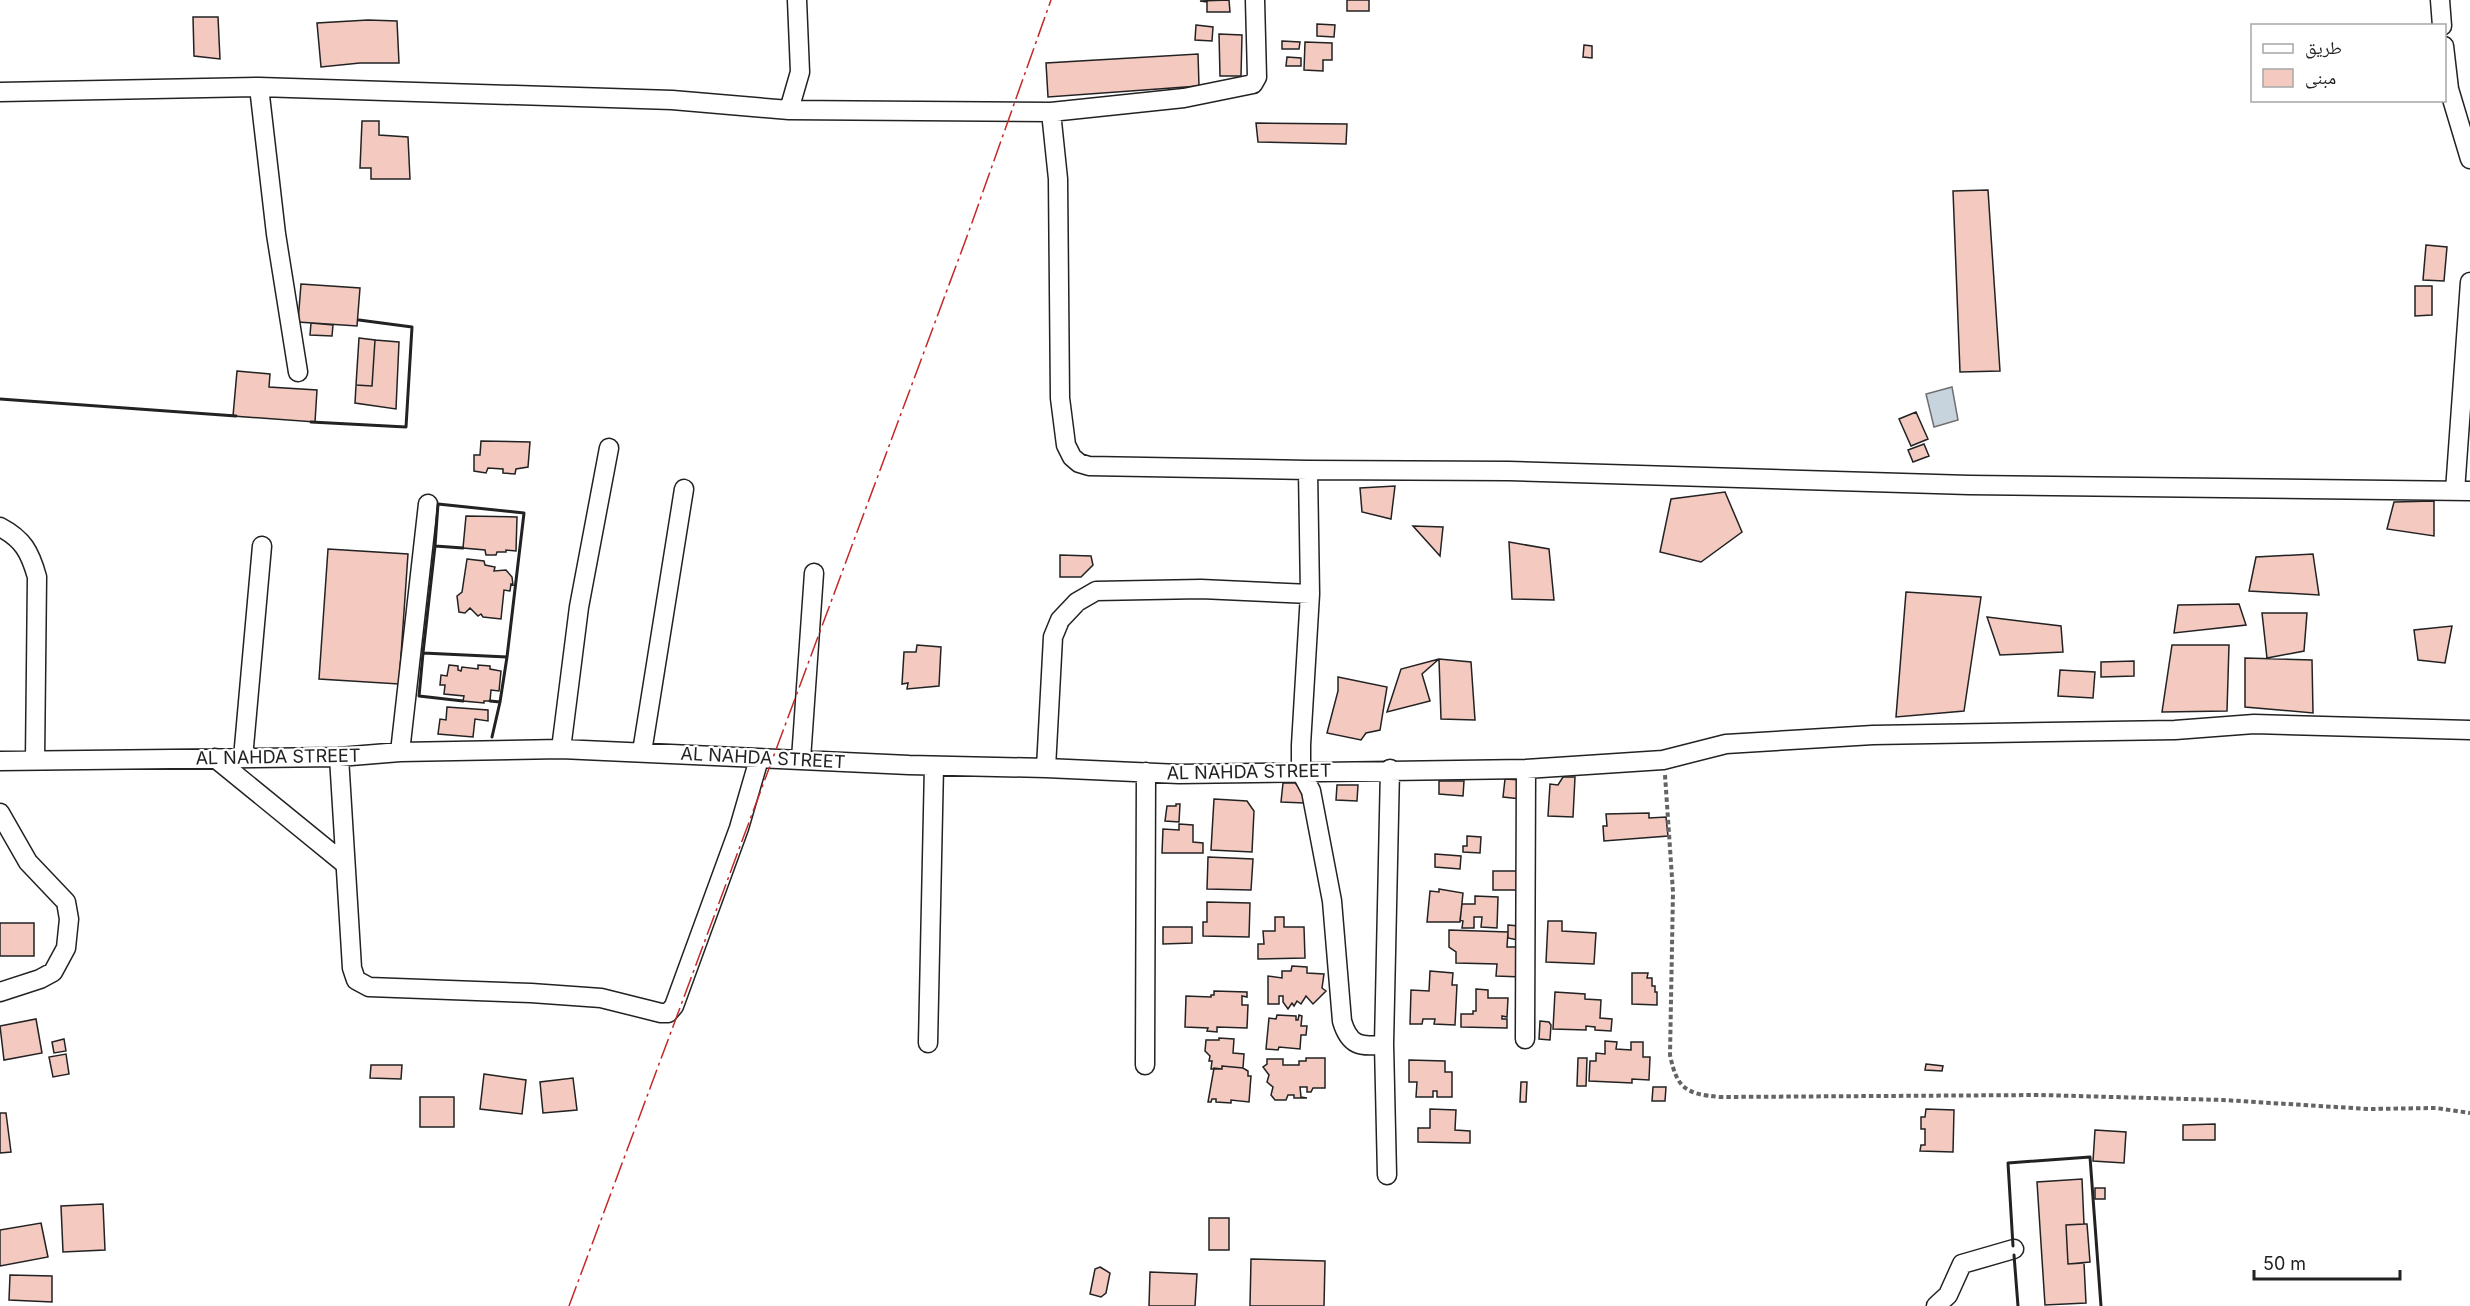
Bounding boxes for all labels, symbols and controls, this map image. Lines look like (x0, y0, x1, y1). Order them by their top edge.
legend (2251, 24, 2446, 102)
text: طريق (2305, 37, 2342, 59)
text: مبنى (2305, 67, 2336, 89)
street label: AL NAHDA STREET (680, 743, 846, 772)
street label: AL NAHDA STREET (195, 745, 361, 768)
street label: AL NAHDA STREET (1166, 760, 1332, 783)
scale bar (2254, 1243, 2400, 1281)
text: 50 m (2263, 1253, 2306, 1274)

